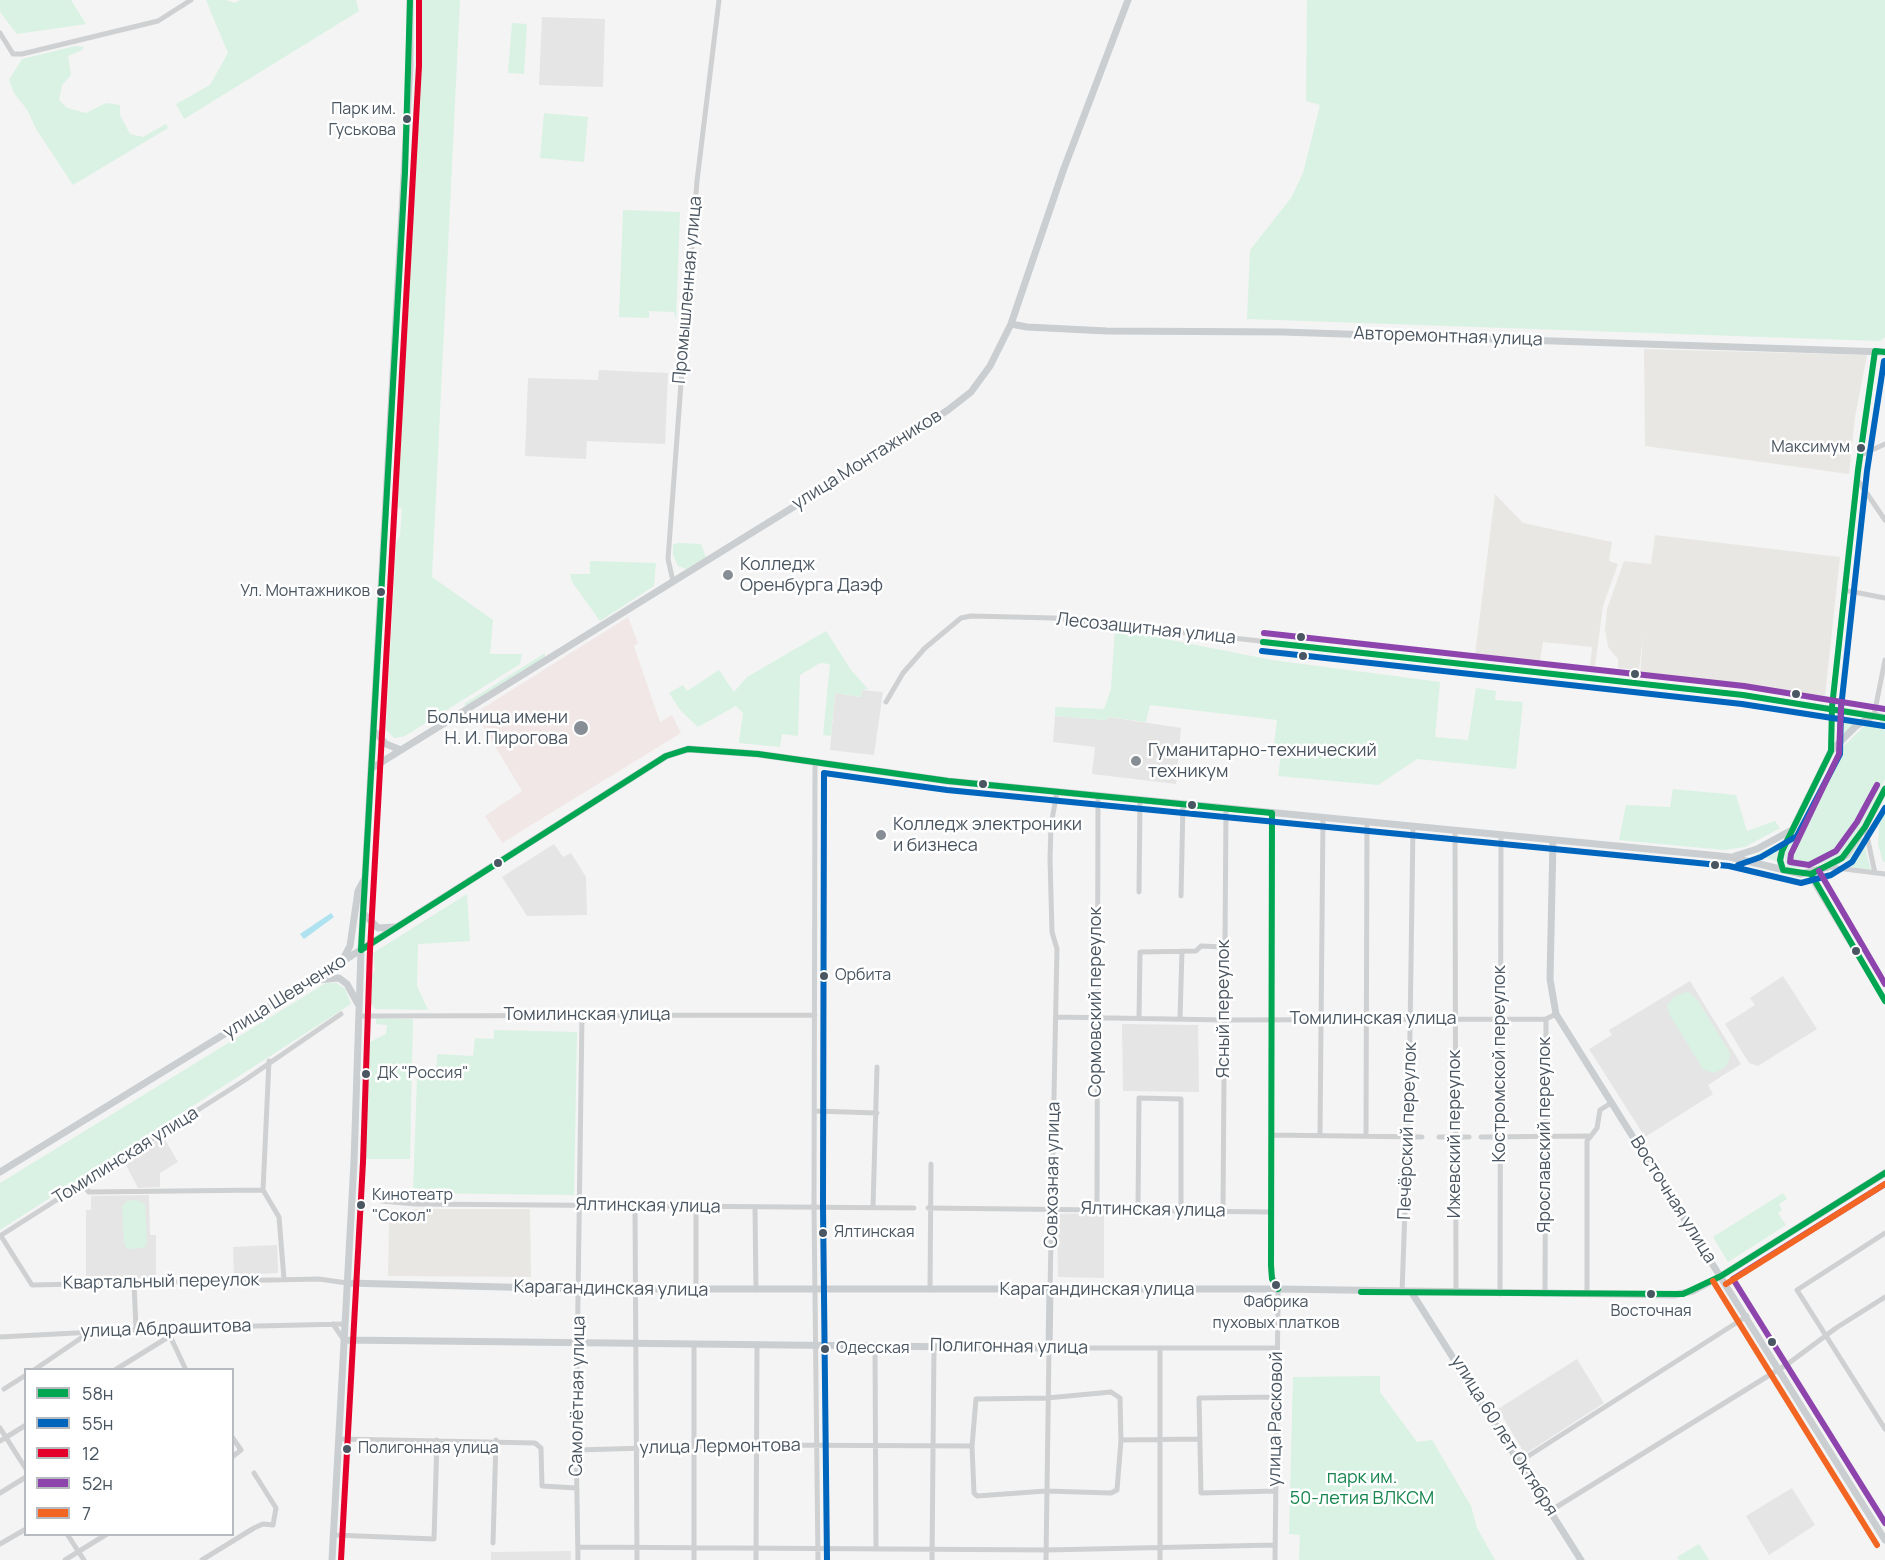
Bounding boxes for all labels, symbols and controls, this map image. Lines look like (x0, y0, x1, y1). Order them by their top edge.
place label: Парк им. Гуськова (328, 100, 396, 138)
marker: Парк им. Гуськова (401, 113, 413, 125)
street label: Промышленная улица (669, 195, 707, 385)
street label: Авторемонтная улица (1353, 323, 1543, 351)
street label: улица Монтажников (788, 405, 946, 515)
place label: Максимум (1771, 438, 1850, 458)
marker: Максимум (1855, 442, 1867, 454)
place label: Колледж Оренбурга Даэф (740, 554, 883, 596)
marker: Колледж Оренбурга Даэф (721, 568, 735, 582)
place label: Ул. Монтажников (240, 582, 370, 602)
marker: Ул. Монтажников (375, 586, 387, 598)
street label: Лесозащитная улица (1055, 609, 1237, 649)
unlabelled marker (1295, 631, 1307, 643)
unlabelled marker (1297, 650, 1309, 662)
unlabelled marker (1629, 668, 1641, 680)
unlabelled marker (1790, 688, 1802, 700)
place label: Больница имени Н. И. Пирогова (427, 707, 568, 750)
marker: Больница имени Н. И. Пирогова (572, 719, 590, 737)
place label: Гуманитарно-технический техникум (1148, 740, 1377, 783)
marker: Гуманитарно-технический техникум (1129, 754, 1143, 768)
unlabelled marker (977, 778, 989, 790)
unlabelled marker (1186, 799, 1198, 811)
place label: Колледж электроники и бизнеса (893, 814, 1082, 856)
marker: Колледж электроники и бизнеса (874, 828, 888, 842)
unlabelled marker (492, 857, 504, 869)
unlabelled marker (1709, 859, 1721, 871)
street label: Сормовский переулок (1085, 907, 1107, 1097)
street label: Ясный переулок (1213, 940, 1235, 1078)
unlabelled marker (1850, 945, 1862, 957)
street label: улица Шевченко (219, 950, 351, 1044)
street label: Костромской переулок (1489, 965, 1511, 1163)
place label: Орбита (835, 966, 891, 986)
marker: Орбита (818, 970, 830, 982)
street label: Томилинская улица (503, 1004, 671, 1026)
street label: Томилинская улица (1289, 1008, 1457, 1030)
street label: Ярославский переулок (1534, 1037, 1556, 1233)
street label: Печёрский переулок (1394, 1042, 1422, 1220)
street label: Ижевский переулок (1444, 1050, 1466, 1218)
place label: ДК "Россия" (377, 1064, 469, 1084)
marker: ДК "Россия" (360, 1068, 372, 1080)
street label: Совхозная улица (1041, 1101, 1065, 1249)
street label: Томилинская улица (49, 1103, 203, 1209)
street label: Восточная улица (1625, 1132, 1721, 1268)
place label: Кинотеатр "Сокол" (372, 1186, 453, 1224)
street label: Ялтинская улица (575, 1194, 721, 1218)
street label: Ялтинская улица (1080, 1198, 1226, 1222)
marker: Кинотеатр "Сокол" (355, 1199, 367, 1211)
place label: Ялтинская (834, 1223, 914, 1243)
marker: Ялтинская (817, 1227, 829, 1239)
street label: Квартальный переулок (62, 1269, 260, 1295)
street label: Карагандинская улица (513, 1277, 709, 1301)
street label: Карагандинская улица (1000, 1279, 1194, 1301)
marker: Фабрика пуховых платков (1270, 1279, 1282, 1291)
marker: Восточная (1645, 1288, 1657, 1300)
place label: Фабрика пуховых платков (1212, 1293, 1340, 1331)
place label: Восточная (1610, 1302, 1692, 1322)
street label: улица Абдрашитова (80, 1315, 252, 1343)
street label: Самолётная улица (566, 1315, 590, 1477)
street label: Полигонная улица (930, 1335, 1088, 1359)
unlabelled marker (1766, 1336, 1778, 1348)
place label: Одесская (836, 1339, 910, 1359)
marker: Одесская (819, 1343, 831, 1355)
street label: улица Расковой (1264, 1351, 1288, 1487)
street label: улица 60 лет Октября (1446, 1352, 1562, 1520)
legend (24, 1368, 234, 1536)
text: 58н (82, 1381, 113, 1405)
text: 55н (82, 1411, 113, 1435)
street label: улица Лермонтова (639, 1435, 801, 1459)
place label: Полигонная улица (358, 1439, 499, 1459)
text: 12 (82, 1441, 99, 1465)
marker: Полигонная улица (341, 1443, 353, 1455)
park label: парк им. 50-летия ВЛКСМ (1290, 1467, 1434, 1510)
text: 52н (82, 1471, 113, 1495)
text: 7 (82, 1501, 91, 1525)

